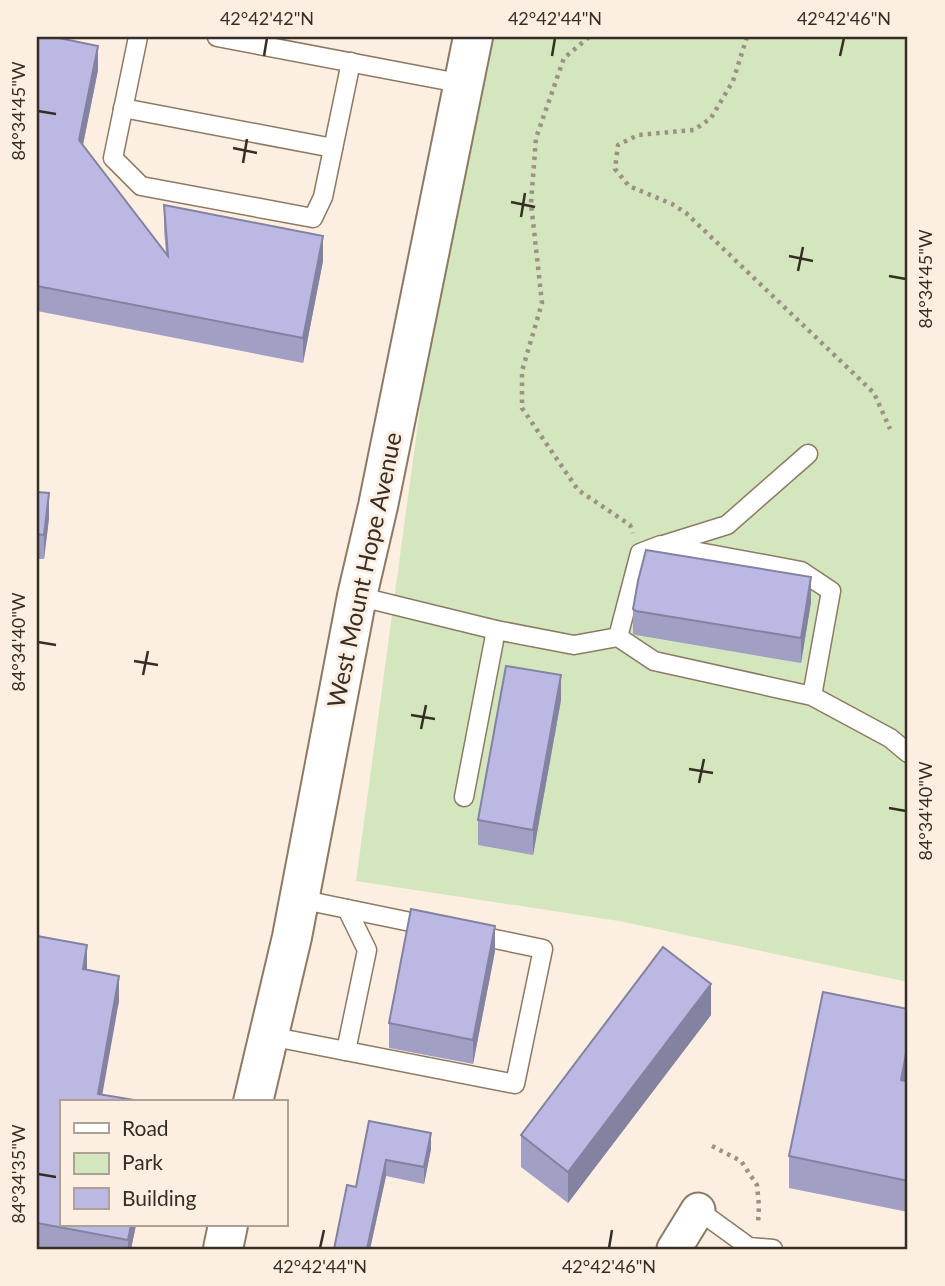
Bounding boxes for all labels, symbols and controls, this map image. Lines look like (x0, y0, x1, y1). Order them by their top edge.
text: 42°42'42"N (220, 7, 314, 29)
text: 42°42'44"N (508, 7, 602, 29)
text: 42°42'46"N (797, 7, 891, 29)
text: 84°34'45"W (7, 61, 29, 161)
text: 84°34'45"W (914, 229, 936, 329)
street label: West Mount Hope Avenue (320, 429, 407, 710)
text: 84°34'40"W (7, 592, 29, 692)
text: 84°34'40"W (914, 761, 936, 861)
legend (60, 1100, 287, 1226)
text: Road (122, 1115, 169, 1140)
text: 84°34'35"W (7, 1124, 29, 1224)
text: Park (122, 1149, 163, 1174)
text: Building (122, 1185, 197, 1210)
text: 42°42'44"N (273, 1255, 367, 1277)
text: 42°42'46"N (562, 1255, 656, 1277)

